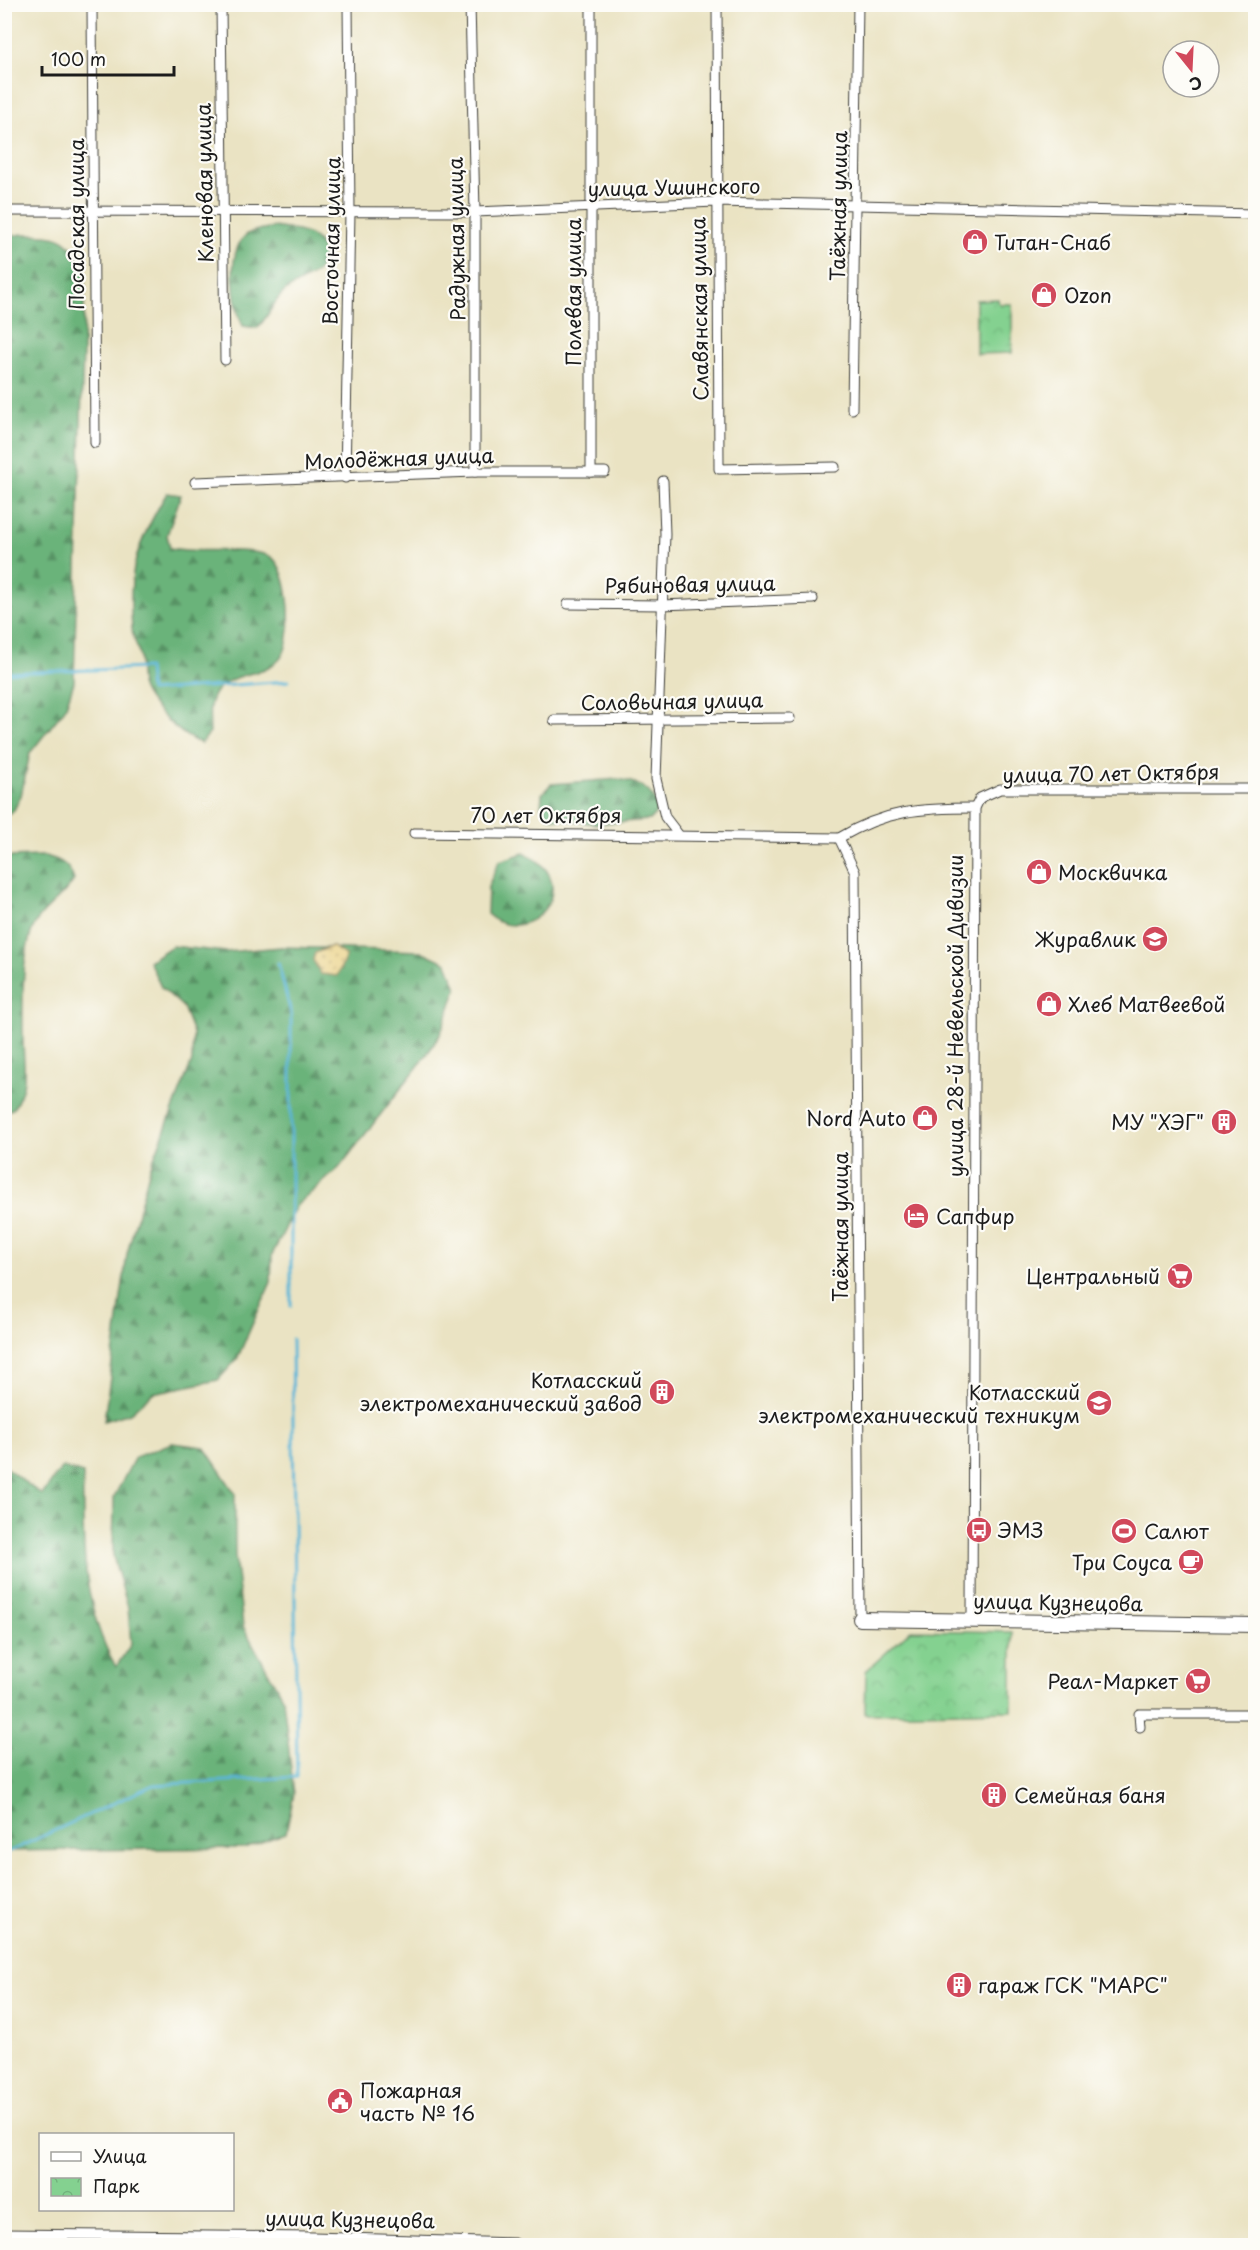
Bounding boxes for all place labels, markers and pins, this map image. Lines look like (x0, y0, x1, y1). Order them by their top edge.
shop icon: Титан-Снаб (960, 227, 990, 257)
place label: Титан-Снаб (994, 227, 1111, 257)
shop icon: Ozon (1029, 280, 1059, 310)
place label: Ozon (1064, 280, 1112, 310)
shop icon: Москвичка (1024, 857, 1054, 887)
place label: Москвичка (1058, 857, 1168, 887)
place label: Журавлик (1034, 924, 1136, 954)
school or university icon: Журавлик (1140, 924, 1170, 954)
shop icon: Хлеб Матвеевой (1034, 989, 1064, 1019)
place label: Хлеб Матвеевой (1068, 989, 1225, 1019)
place label: Nord Auto (806, 1103, 906, 1133)
shop icon: Nord Auto (910, 1103, 940, 1133)
place label: МУ "ХЭГ" (1111, 1107, 1204, 1137)
building icon: МУ "ХЭГ" (1209, 1107, 1239, 1137)
hotel icon: Сапфир (901, 1201, 931, 1231)
place label: Сапфир (936, 1201, 1015, 1231)
place label: Центральный (1026, 1261, 1160, 1291)
supermarket icon: Центральный (1165, 1261, 1195, 1291)
place label: Котласский электромеханический завод (360, 1365, 642, 1418)
building icon: Котласский электромеханический завод (647, 1377, 677, 1407)
place label: Котласский электромеханический техникум (759, 1377, 1080, 1430)
school or university icon: Котласский электромеханический техникум (1084, 1388, 1114, 1418)
bus stop icon: ЭМЗ (964, 1515, 994, 1545)
place label: ЭМЗ (997, 1515, 1043, 1545)
sports icon: Салют (1109, 1516, 1139, 1546)
place label: Салют (1144, 1516, 1209, 1546)
place label: Три Соуса (1072, 1547, 1173, 1577)
cafe icon: Три Соуса (1176, 1547, 1206, 1577)
place label: Реал-Маркет (1047, 1666, 1178, 1696)
supermarket icon: Реал-Маркет (1183, 1666, 1213, 1696)
building icon: Семейная баня (979, 1780, 1009, 1810)
place label: Семейная баня (1014, 1780, 1166, 1810)
building icon: гараж ГСК "МАРС" (944, 1970, 974, 2000)
place label: гараж ГСК "МАРС" (978, 1970, 1168, 2000)
place label: Пожарная часть № 16 (360, 2075, 475, 2128)
public building icon: Пожарная часть № 16 (325, 2086, 355, 2116)

